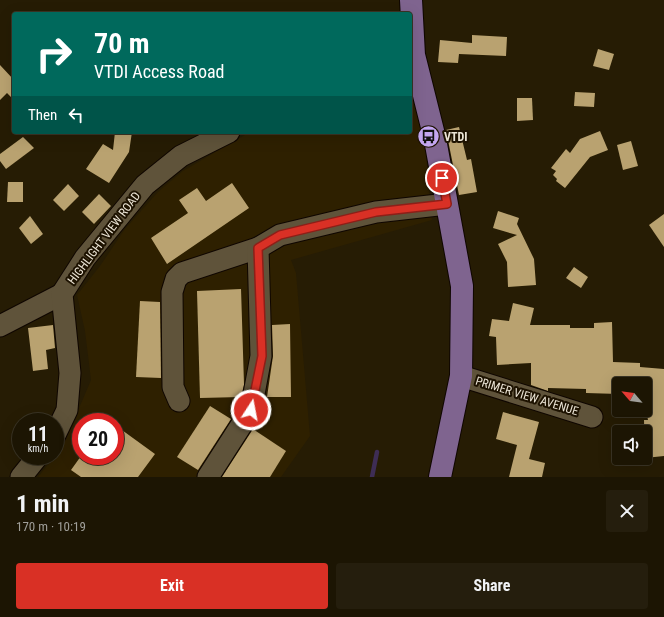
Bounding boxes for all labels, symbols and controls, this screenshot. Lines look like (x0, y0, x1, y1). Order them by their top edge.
text: 70 m (94, 27, 150, 60)
icon: right (28, 28, 80, 80)
text: VTDI Access Road (94, 61, 225, 82)
icon: left (65, 104, 87, 126)
text: Then (28, 106, 57, 124)
bus stop icon: VTDI (415, 124, 441, 150)
place label: VTDI (444, 130, 467, 144)
pin (425, 161, 459, 195)
icon: arrive (431, 167, 453, 189)
street label: HIGHLIGHT VIEW ROAD (65, 189, 143, 287)
street label: PRIMER VIEW AVENUE (474, 374, 580, 418)
north arrow (612, 377, 652, 417)
map controls (612, 377, 652, 465)
position arrow (230, 389, 272, 431)
speed limit sign: 20 (72, 413, 124, 465)
text: 11 (28, 422, 48, 446)
button: sound (612, 425, 652, 465)
text: km/h (28, 443, 48, 454)
text: 1 min (16, 490, 69, 518)
button: close (606, 490, 648, 532)
text: 170 m · 10:19 (16, 519, 86, 534)
button: Exit (16, 563, 328, 609)
button: Share (336, 563, 648, 609)

